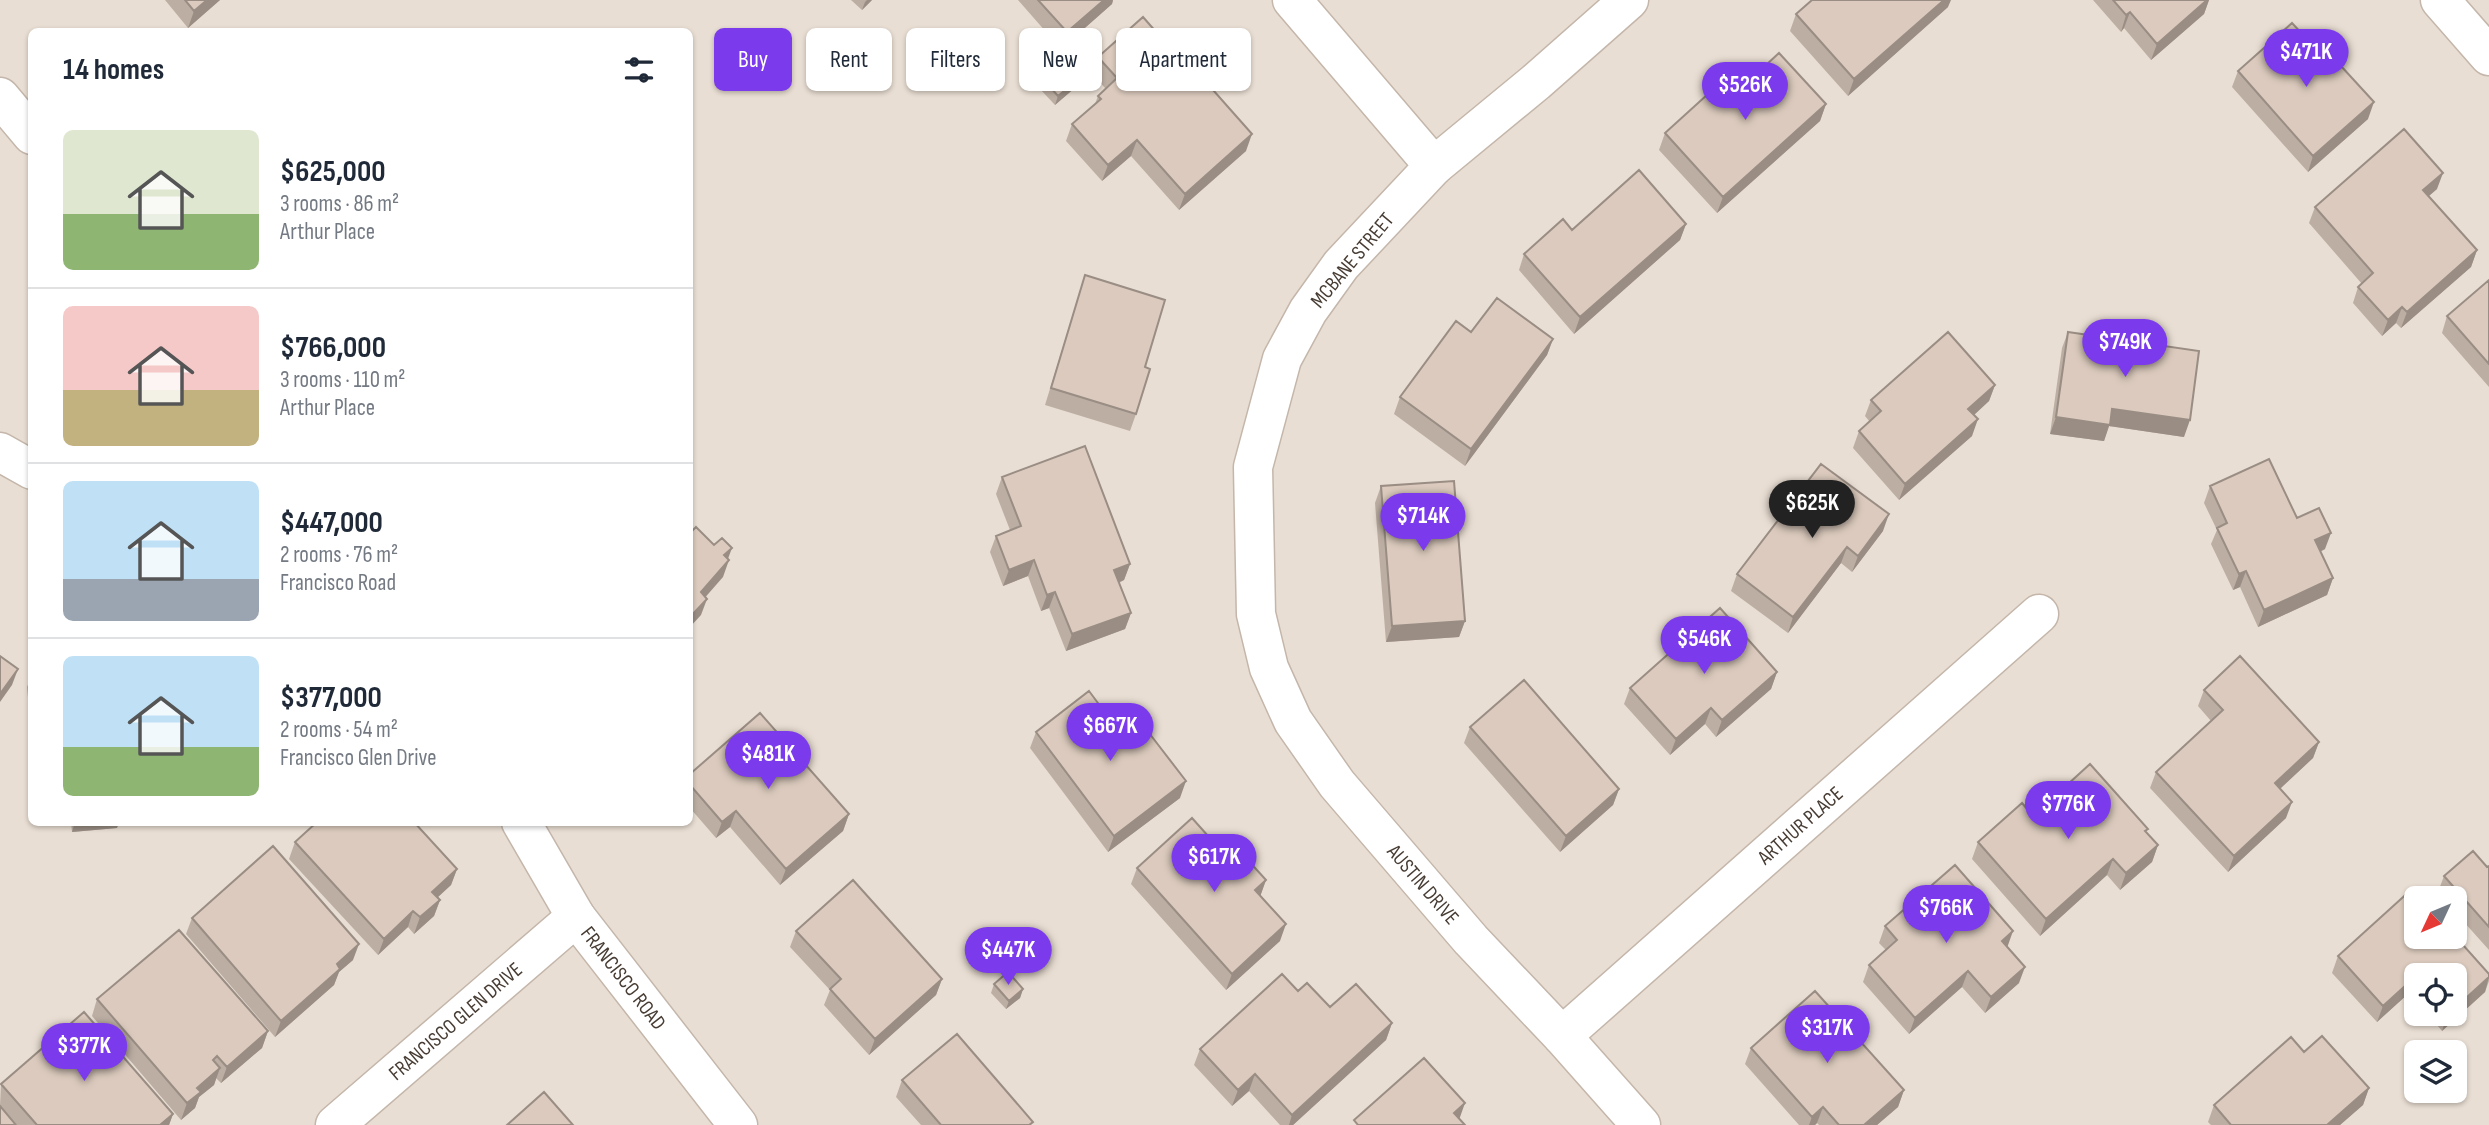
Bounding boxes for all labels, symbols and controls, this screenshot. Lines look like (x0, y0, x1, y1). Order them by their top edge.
chip: Buy (714, 28, 792, 91)
chip: Rent (806, 28, 892, 91)
chip: Filters (906, 28, 1005, 91)
chip: New (1019, 28, 1102, 91)
chip: Apartment (1116, 28, 1251, 91)
pin: $471K (2257, 29, 2355, 89)
text: $471K (2280, 38, 2332, 66)
icon: filters (620, 51, 658, 89)
text: 14 homes (63, 52, 164, 88)
pin: $526K (1696, 62, 1794, 122)
text: $526K (1718, 71, 1772, 99)
text: $625,000 (280, 154, 385, 190)
icon: home (119, 158, 203, 242)
text: 3 rooms · 86 m² (280, 190, 399, 218)
street label: MCBANE STREET (1305, 207, 1400, 313)
text: Arthur Place (280, 218, 375, 246)
pin: $749K (2076, 320, 2174, 379)
text: $749K (2098, 328, 2152, 356)
text: $766,000 (280, 330, 386, 366)
icon: home (119, 334, 203, 418)
text: 3 rooms · 110 m² (280, 366, 405, 394)
text: Arthur Place (280, 394, 375, 422)
pin: $625K (1763, 480, 1861, 540)
text: $625K (1785, 489, 1839, 517)
pin: $714K (1374, 494, 1472, 553)
text: $714K (1396, 502, 1450, 530)
text: $447,000 (280, 505, 383, 541)
icon: home (119, 509, 203, 593)
text: 2 rooms · 76 m² (280, 541, 398, 569)
text: Francisco Road (280, 569, 396, 597)
pin: $546K (1655, 616, 1753, 676)
text: $546K (1677, 625, 1731, 653)
text: $377,000 (280, 680, 382, 716)
icon: home (119, 684, 203, 768)
pin: $667K (1061, 704, 1159, 763)
text: $667K (1083, 712, 1137, 740)
text: 2 rooms · 54 m² (280, 716, 398, 744)
pin: $481K (719, 732, 817, 791)
text: $481K (741, 740, 795, 768)
text: Francisco Glen Drive (280, 744, 436, 772)
street label: ARTHUR PLACE (1752, 781, 1848, 871)
pin: $776K (2019, 782, 2117, 841)
text: $776K (2041, 790, 2095, 818)
pin: $617K (1165, 834, 1263, 894)
street label: AUSTIN DRIVE (1381, 839, 1464, 930)
text: $617K (1188, 843, 1241, 871)
pin: $766K (1897, 886, 1995, 945)
north arrow (2404, 886, 2468, 948)
map controls (2404, 886, 2467, 1103)
text: $766K (1919, 894, 1973, 922)
street label: FRANCISCO ROAD (575, 922, 671, 1035)
pin: $447K (959, 928, 1057, 987)
text: $447K (981, 936, 1035, 964)
street label: FRANCISCO GLEN DRIVE (384, 957, 528, 1086)
button: locate (2404, 963, 2467, 1026)
pin: $317K (1778, 1006, 1876, 1065)
text: $317K (1801, 1014, 1853, 1042)
pin: $377K (35, 1024, 133, 1083)
text: $377K (57, 1032, 111, 1060)
button: layers (2404, 1040, 2467, 1103)

